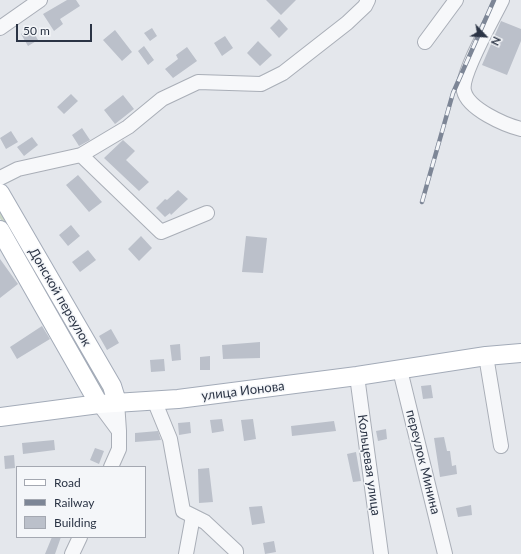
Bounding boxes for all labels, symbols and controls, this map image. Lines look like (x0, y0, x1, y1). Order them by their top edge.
scale bar (18, 16, 94, 42)
north arrow (465, 16, 505, 56)
text: 50 m (23, 23, 50, 38)
text: N (489, 35, 504, 48)
street label: Донской переулок (25, 245, 95, 349)
street label: улица Ионова (201, 378, 285, 404)
street label: переулок Минина (402, 408, 444, 516)
street label: Кольцевая улица (354, 413, 384, 517)
legend (16, 466, 146, 538)
text: Road (54, 475, 81, 490)
text: Railway (54, 495, 94, 510)
text: Building (54, 515, 97, 530)

